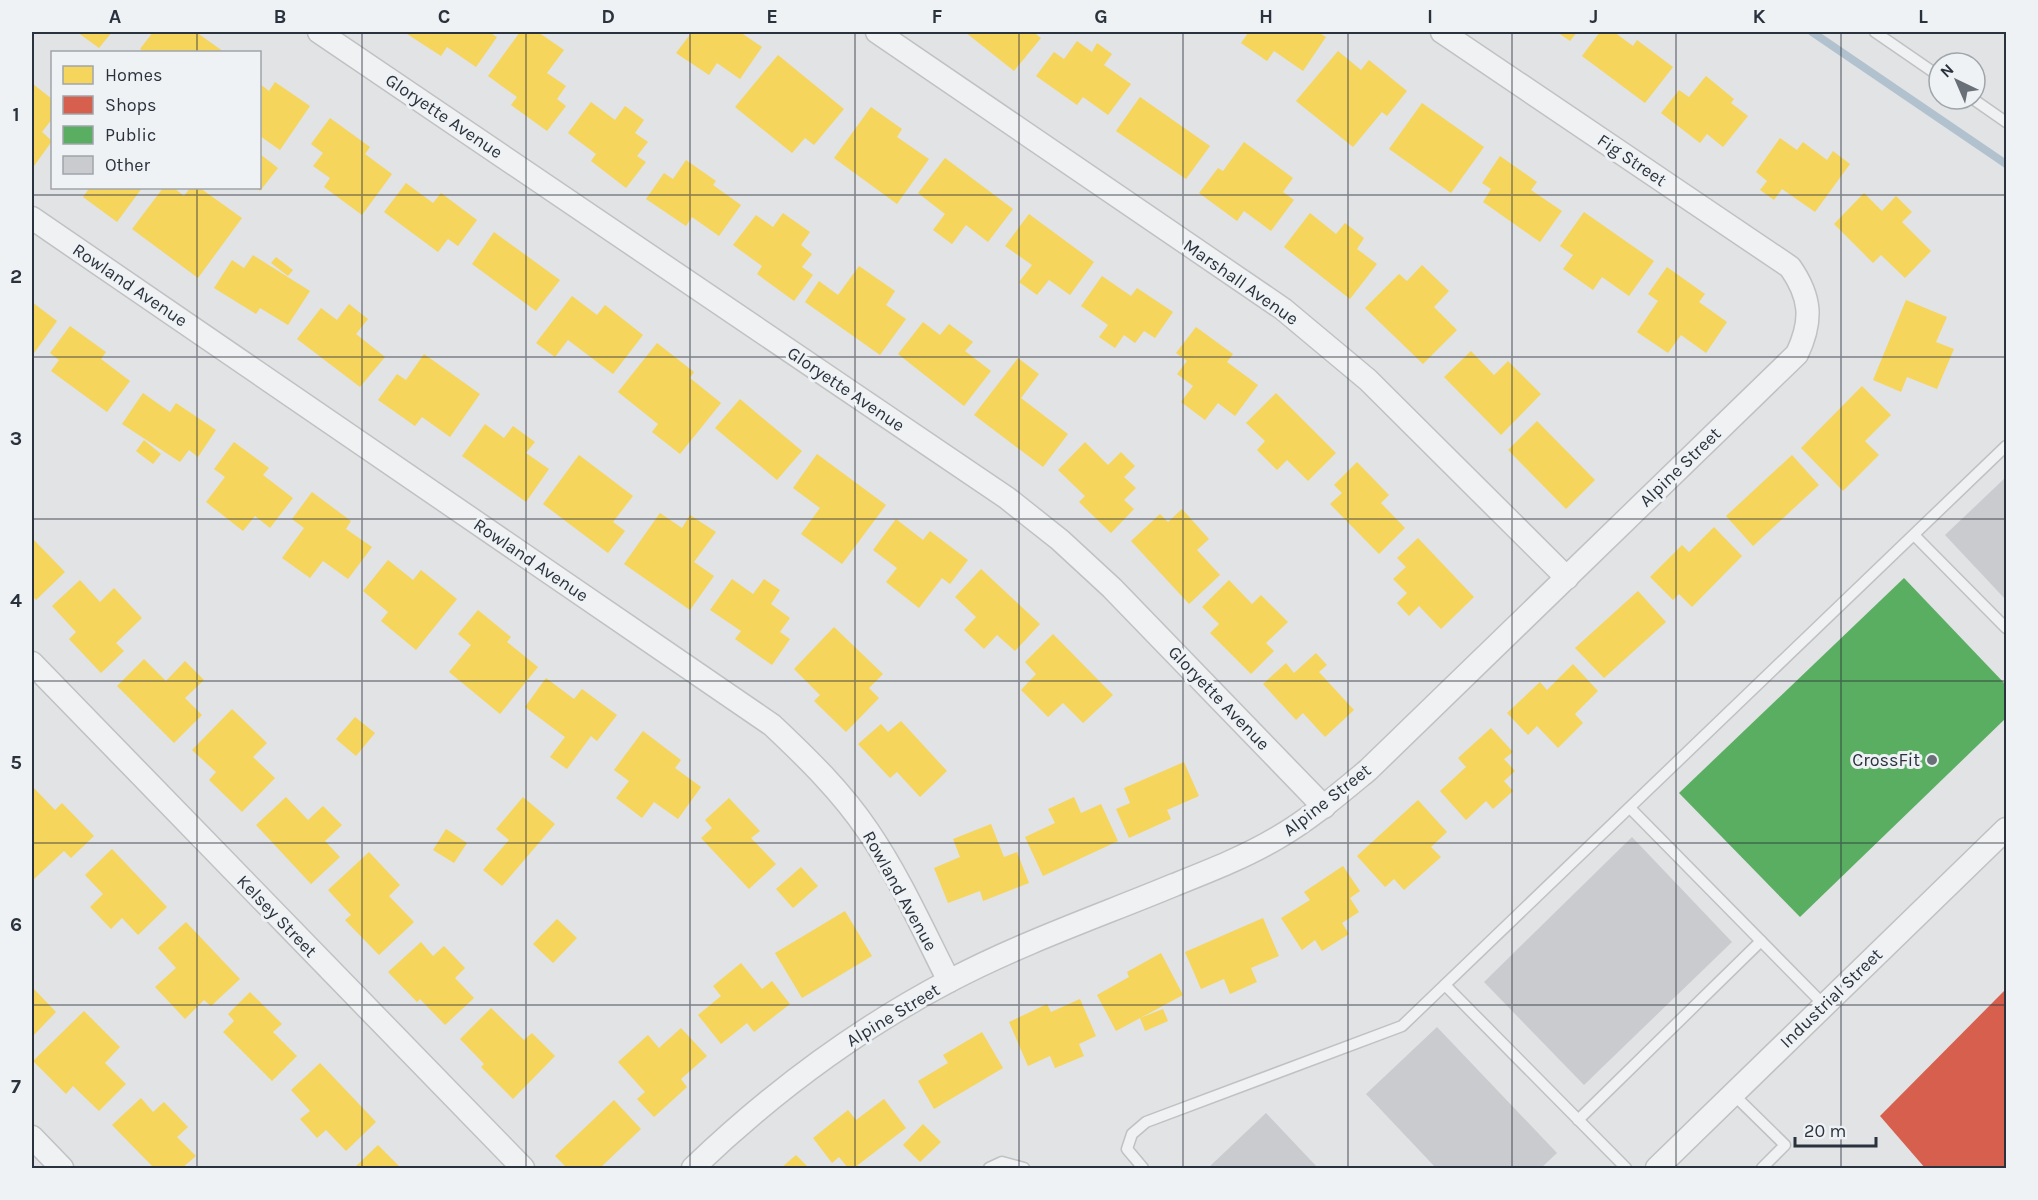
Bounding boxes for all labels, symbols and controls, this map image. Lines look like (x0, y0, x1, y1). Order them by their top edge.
text: A (109, 5, 122, 28)
text: B (274, 5, 286, 28)
text: C (438, 5, 450, 28)
text: D (601, 5, 615, 28)
text: E (766, 5, 778, 28)
text: F (932, 5, 943, 28)
text: G (1094, 5, 1108, 28)
text: H (1259, 5, 1273, 28)
text: I (1427, 5, 1433, 28)
text: J (1590, 5, 1598, 28)
text: K (1752, 5, 1766, 28)
text: L (1918, 5, 1928, 28)
legend (51, 51, 261, 189)
north arrow (1927, 51, 1987, 111)
text: N (1936, 60, 1958, 81)
text: Homes (105, 64, 162, 86)
street label: Gloryette Avenue (381, 69, 507, 163)
text: Shops (105, 94, 157, 116)
text: 1 (12, 103, 20, 126)
text: Public (105, 124, 156, 146)
street label: Fig Street (1593, 129, 1671, 191)
text: Other (105, 154, 150, 176)
street label: Marshall Avenue (1179, 234, 1303, 330)
street label: Rowland Avenue (68, 238, 192, 332)
text: 2 (10, 265, 22, 288)
street label: Gloryette Avenue (783, 342, 909, 436)
street label: Alpine Street (1635, 422, 1726, 511)
text: 3 (10, 427, 22, 450)
street label: Rowland Avenue (469, 513, 593, 607)
text: 4 (10, 589, 22, 612)
street label: Gloryette Avenue (1164, 641, 1274, 755)
place label: CrossFit (1852, 749, 1920, 771)
text: 5 (10, 751, 22, 774)
marker: CrossFit (1925, 753, 1939, 767)
street label: Alpine Street (1279, 759, 1375, 841)
street label: Rowland Avenue (858, 827, 942, 955)
street label: Kelsey Street (232, 870, 322, 962)
text: 6 (10, 913, 22, 936)
street label: Industrial Street (1775, 943, 1887, 1053)
street label: Alpine Street (842, 978, 944, 1051)
text: 7 (11, 1075, 21, 1098)
scale bar (1795, 1110, 1876, 1148)
text: 20 m (1804, 1120, 1846, 1142)

